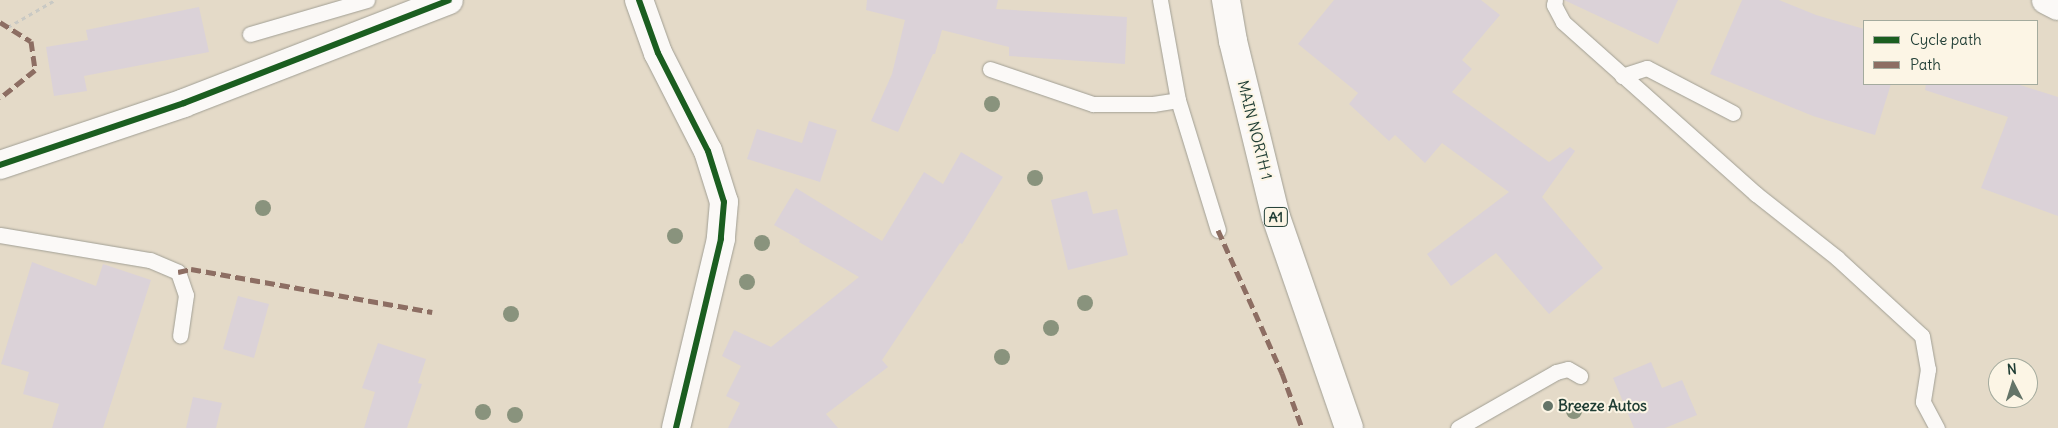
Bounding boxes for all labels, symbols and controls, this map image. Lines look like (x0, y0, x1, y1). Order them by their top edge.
legend (1863, 20, 2038, 85)
text: Cycle path (1910, 30, 1982, 49)
text: Path (1910, 55, 1941, 74)
street label: MAIN NORTH 1 (1234, 79, 1276, 181)
road number: A1 (1264, 206, 1288, 228)
north arrow (1988, 358, 2038, 408)
text: N (2006, 360, 2017, 378)
place label: Breeze Autos (1558, 397, 1647, 415)
marker: Breeze Autos (1542, 400, 1554, 412)

